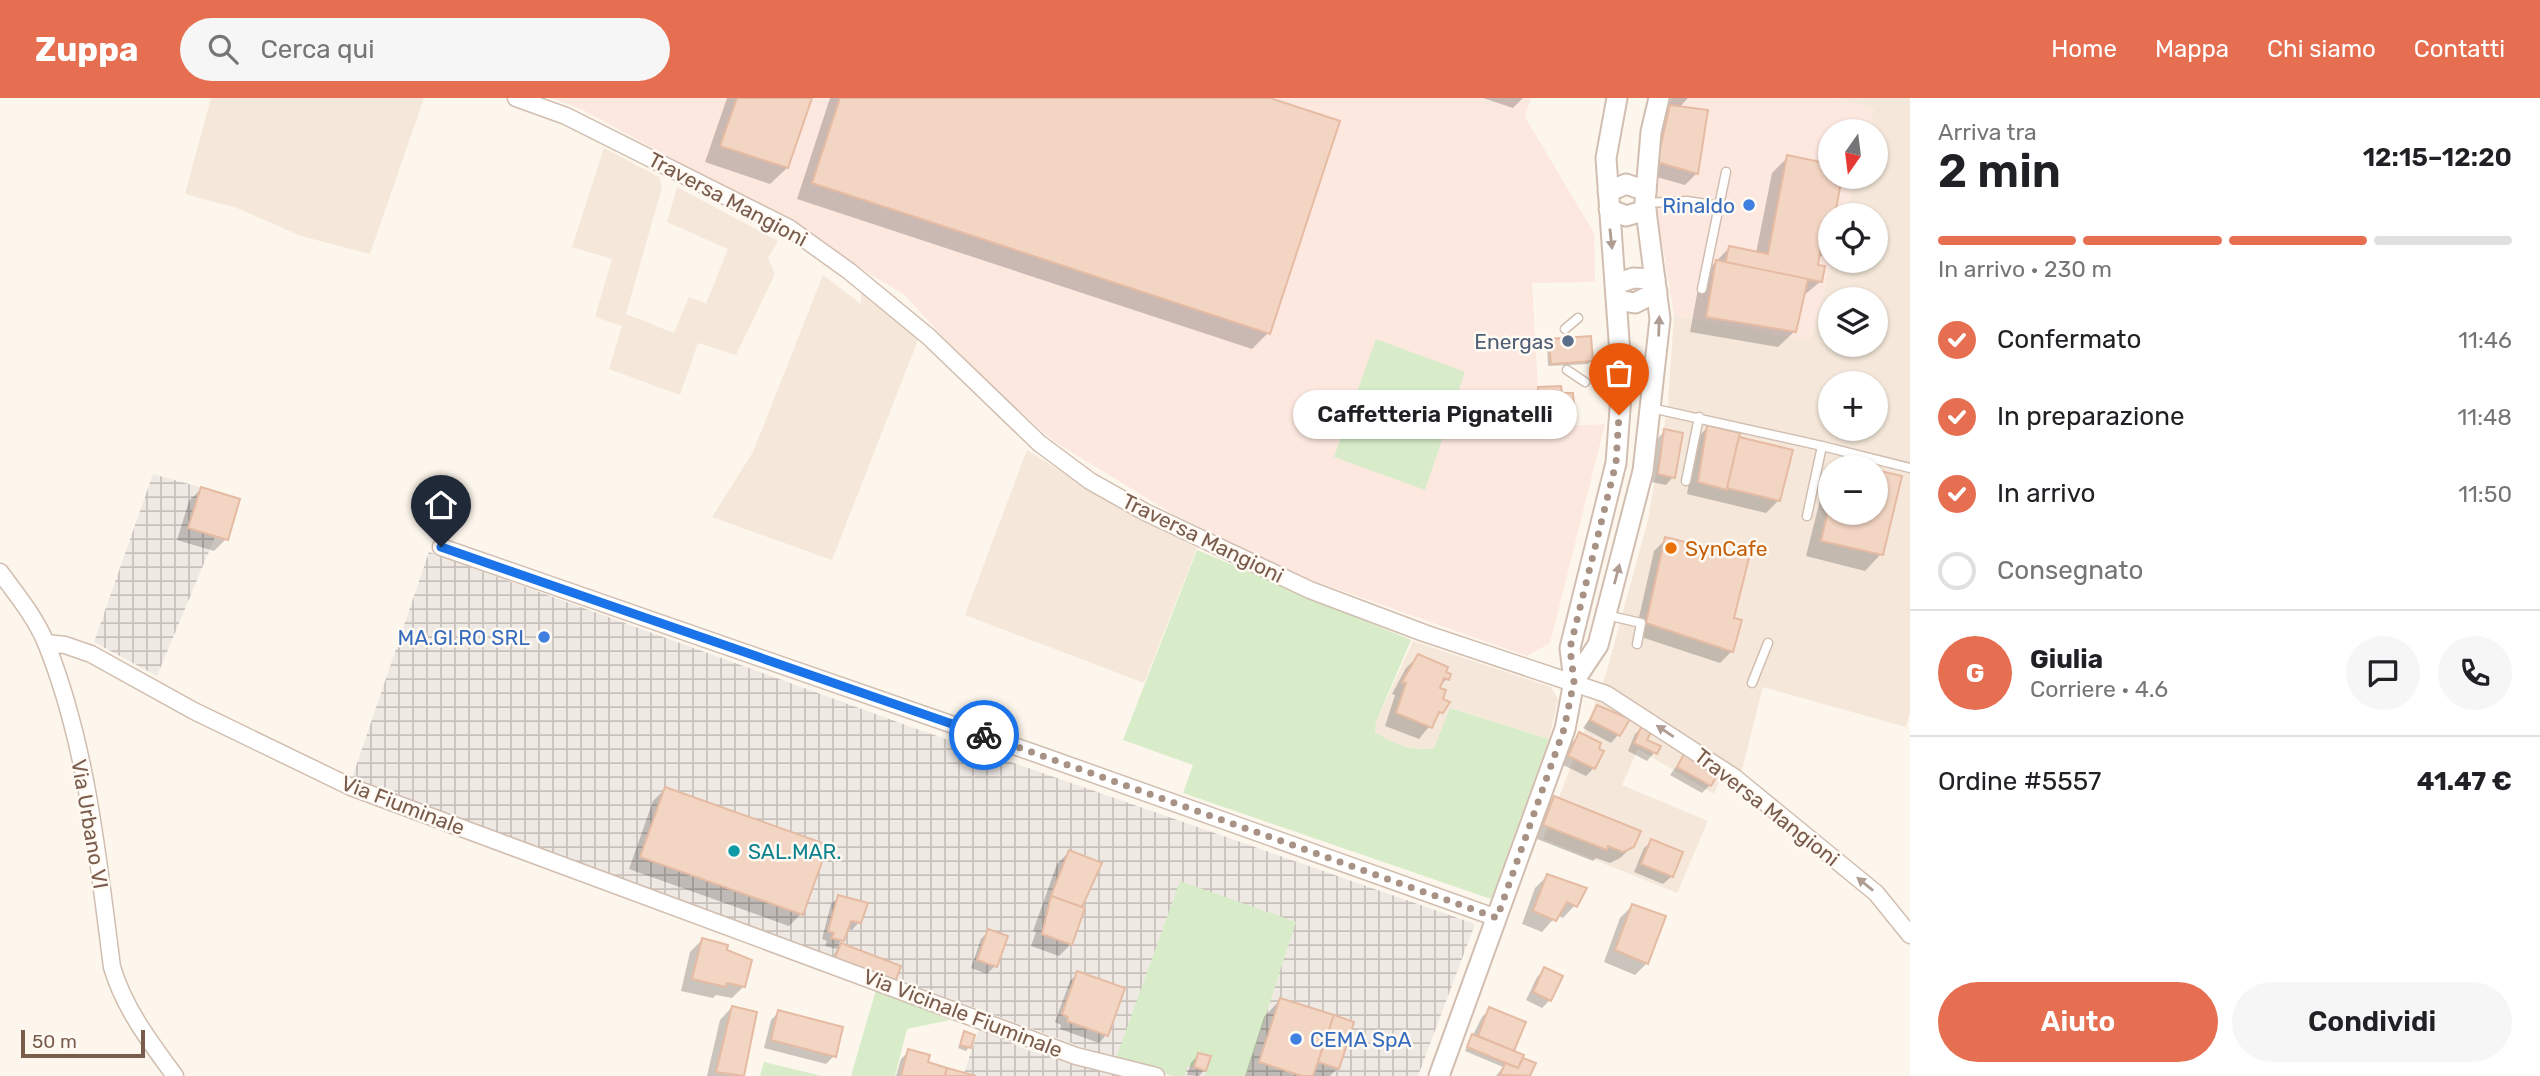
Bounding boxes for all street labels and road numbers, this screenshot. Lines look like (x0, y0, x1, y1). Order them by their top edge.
street label: Traversa Mangioni (644, 147, 812, 251)
street label: Traversa Mangioni (1118, 488, 1288, 588)
street label: Traversa Mangioni (1690, 743, 1844, 871)
street label: Via Urbano VI (66, 757, 114, 891)
street label: Via Fiuminale (338, 770, 468, 840)
street label: Via Vicinale Fiuminale (860, 963, 1066, 1063)

